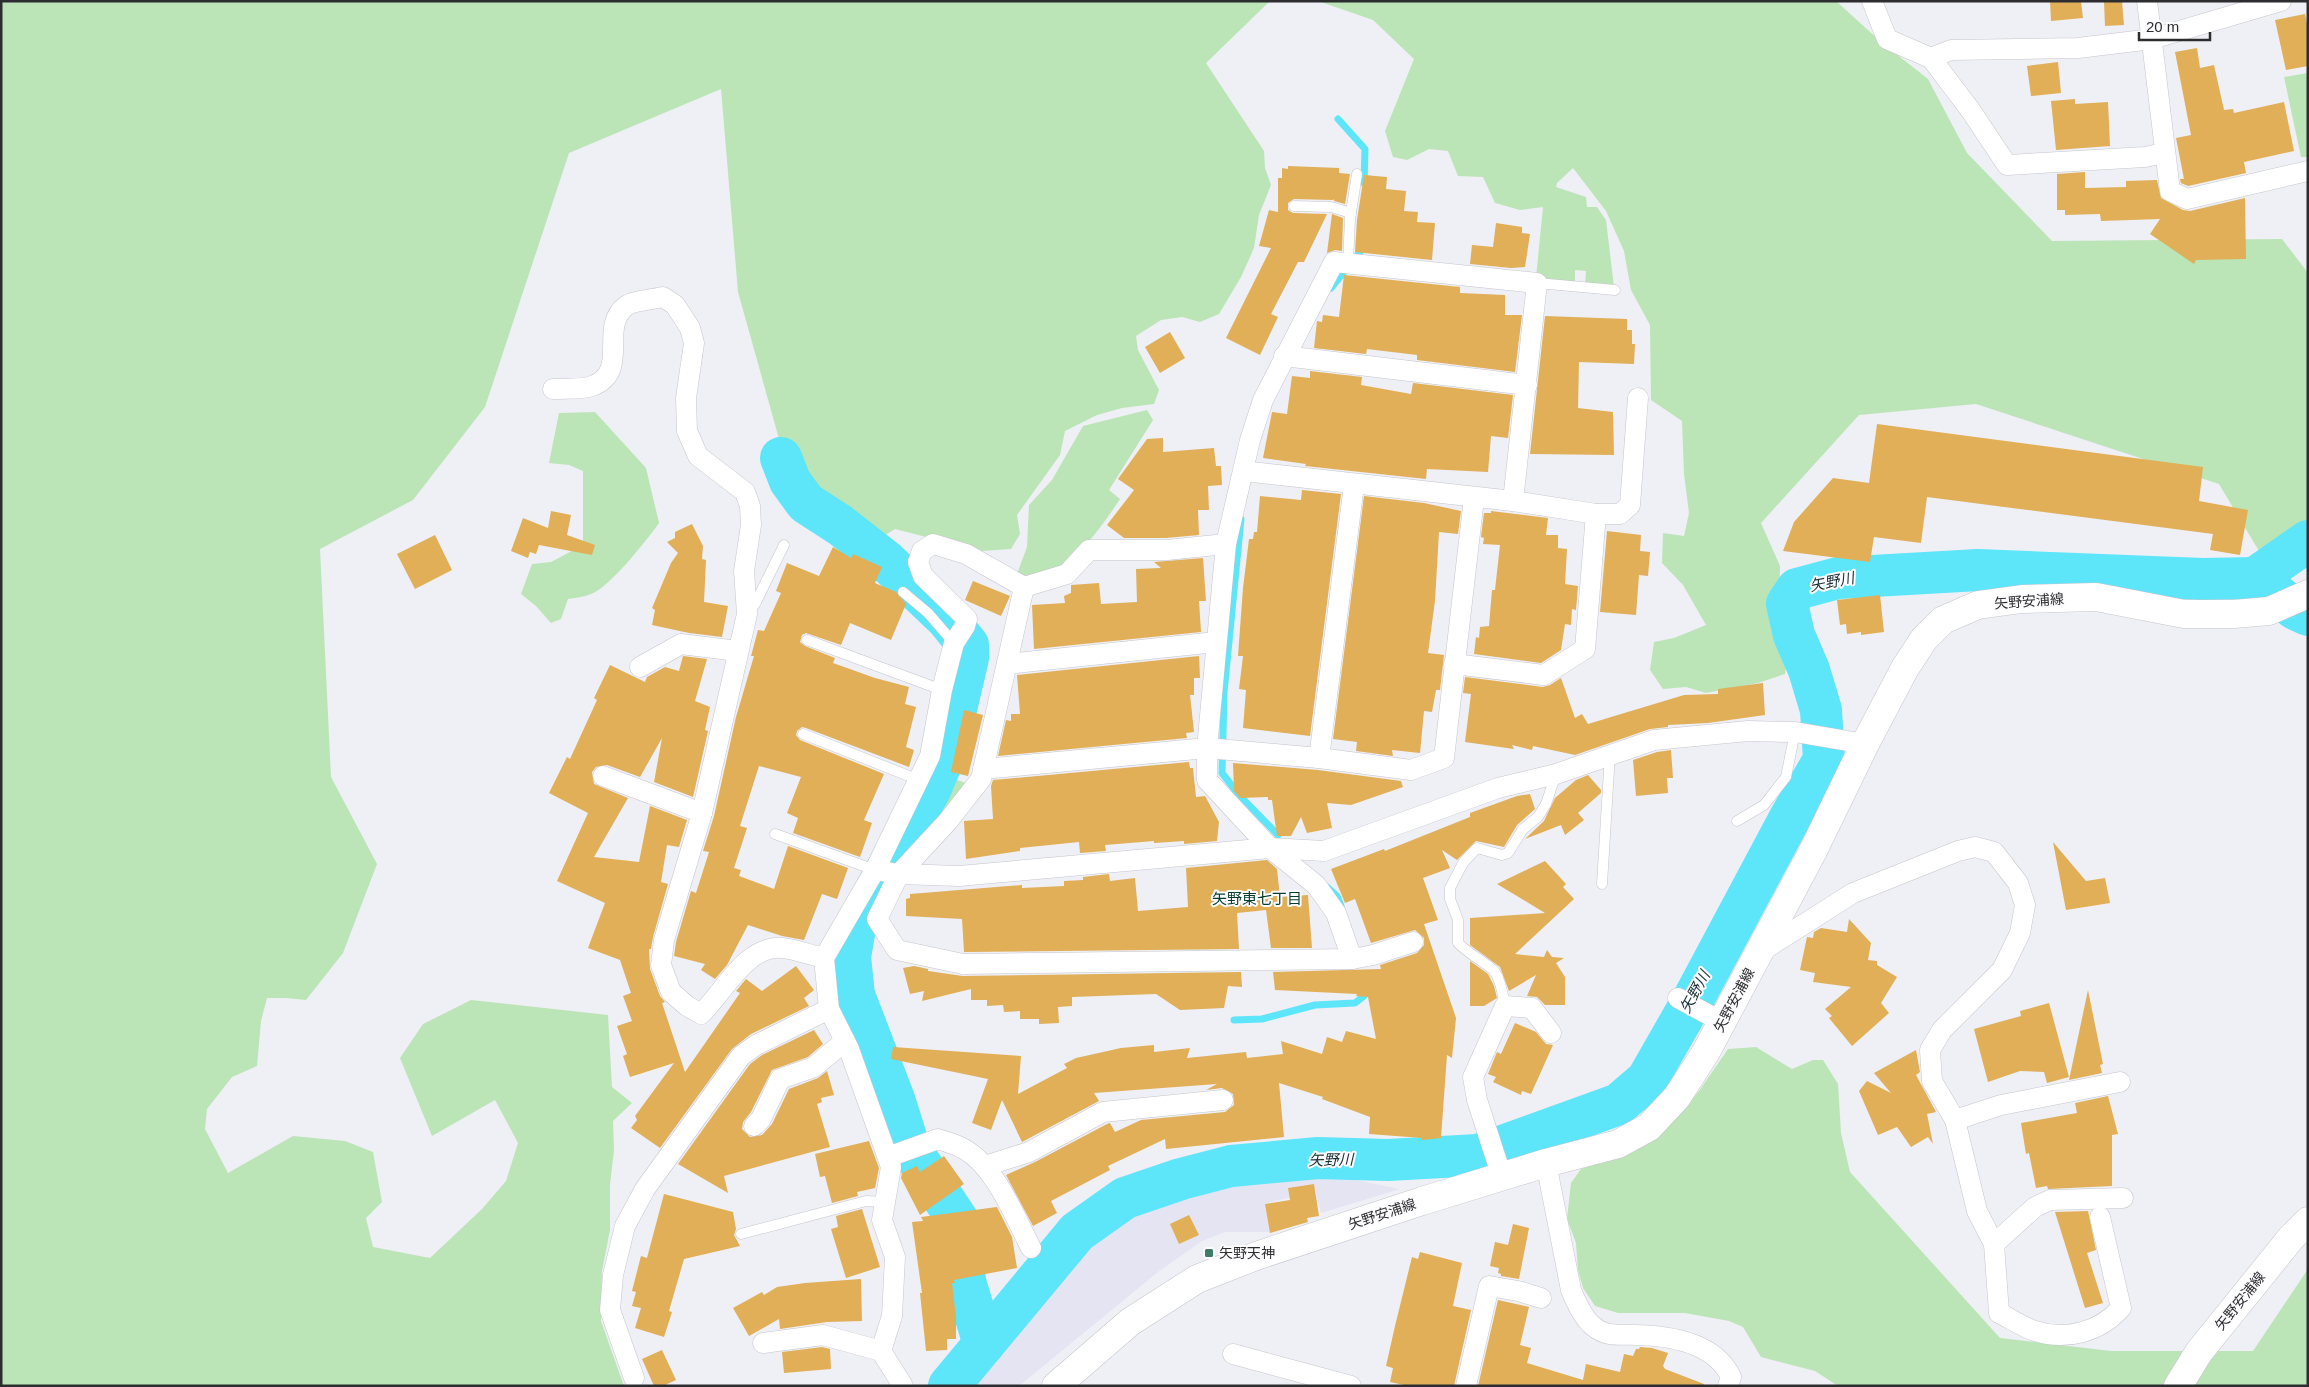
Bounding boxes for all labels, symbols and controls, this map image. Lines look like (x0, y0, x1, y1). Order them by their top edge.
scale bar (2139, 10, 2210, 42)
text: 20 m (2146, 18, 2179, 35)
water label: 矢野川 (1808, 568, 1858, 594)
street label: 矢野安浦線 (1994, 591, 2064, 611)
district label: 矢野東七丁目 (1212, 890, 1302, 907)
street label: 矢野安浦線 (1711, 965, 1757, 1035)
water label: 矢野川 (1676, 966, 1714, 1016)
water label: 矢野川 (1308, 1151, 1356, 1168)
street label: 矢野安浦線 (1346, 1196, 1418, 1232)
place label: 矢野天神 (1219, 1245, 1275, 1261)
marker: 矢野天神 (1203, 1247, 1215, 1259)
street label: 矢野安浦線 (2212, 1269, 2268, 1333)

